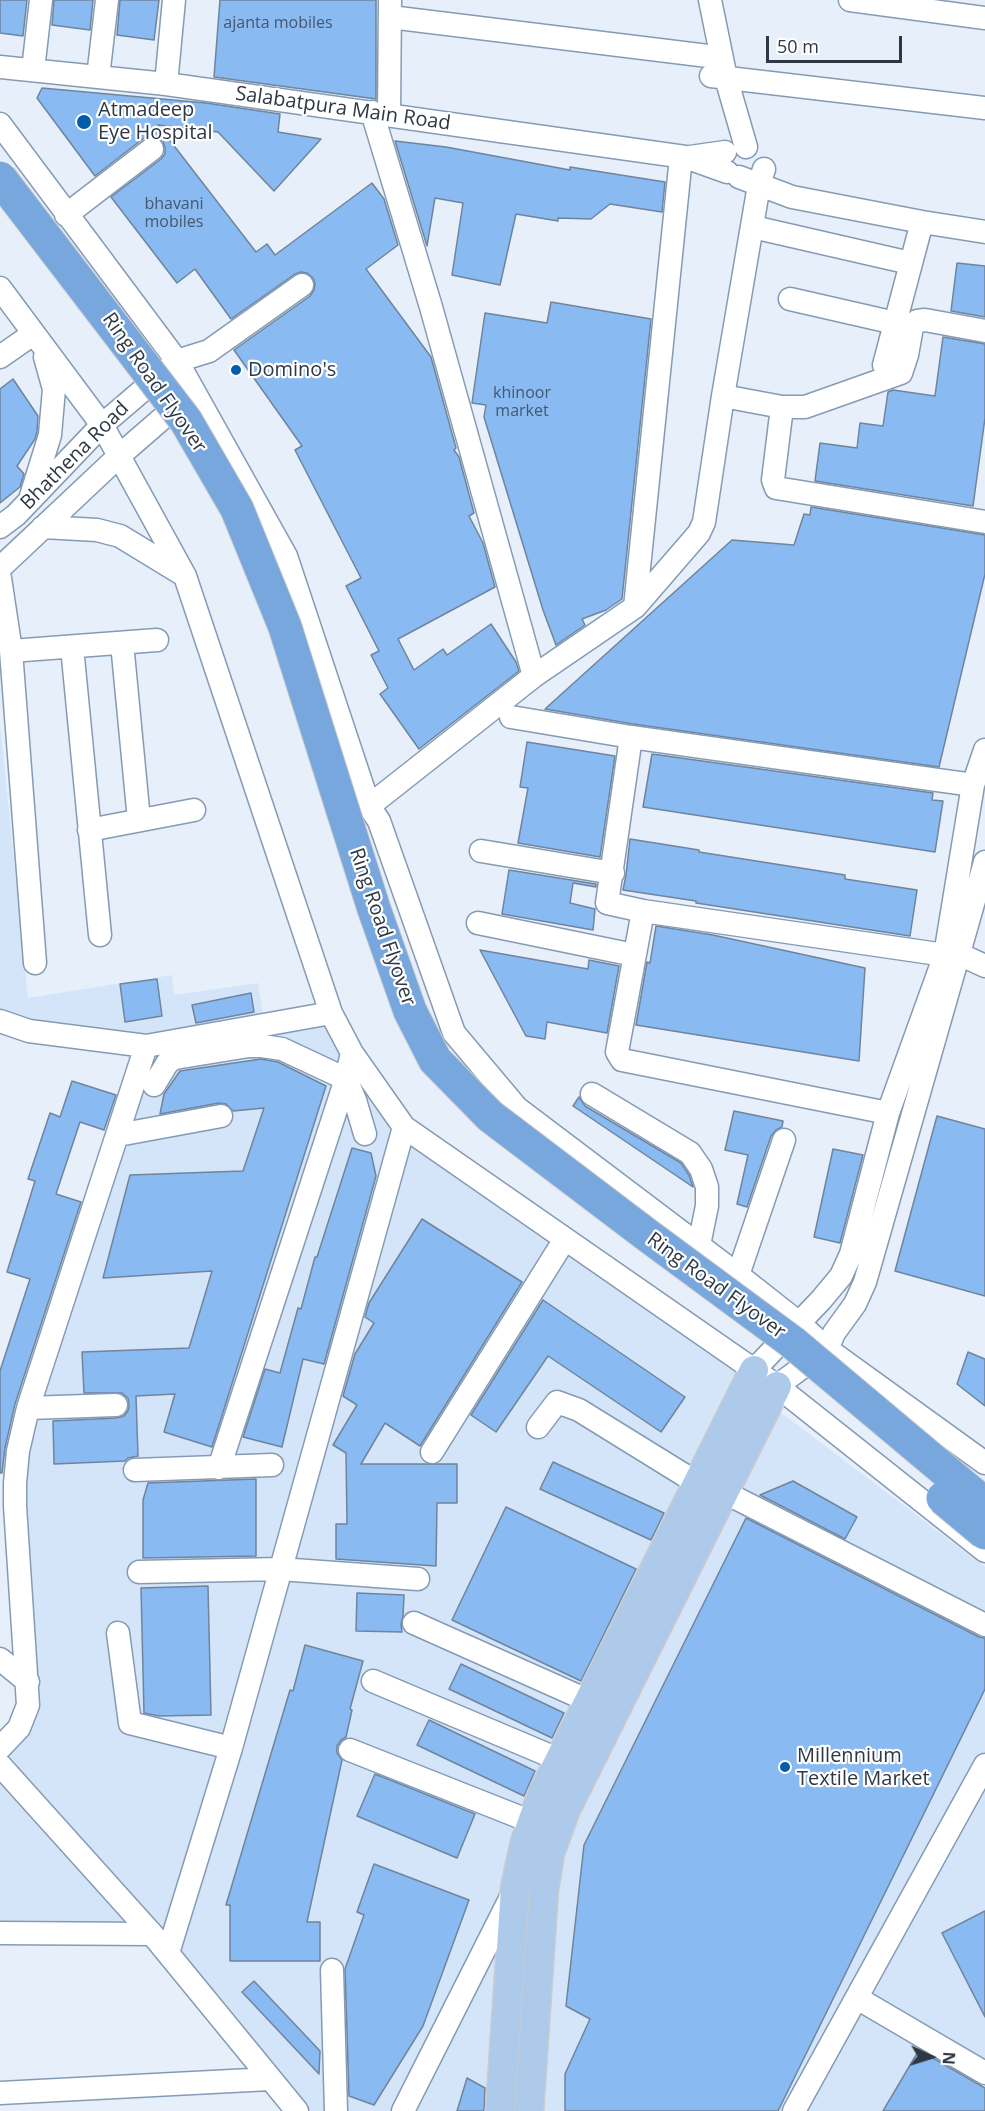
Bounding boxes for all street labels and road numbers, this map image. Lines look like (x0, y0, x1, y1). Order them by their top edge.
street label: Salabatpura Main Road (234, 82, 452, 136)
street label: Ring Road Flyover (97, 308, 211, 458)
street label: Bhathena Road (16, 397, 134, 515)
street label: Ring Road Flyover (344, 845, 420, 1009)
street label: Ring Road Flyover (642, 1228, 790, 1344)

